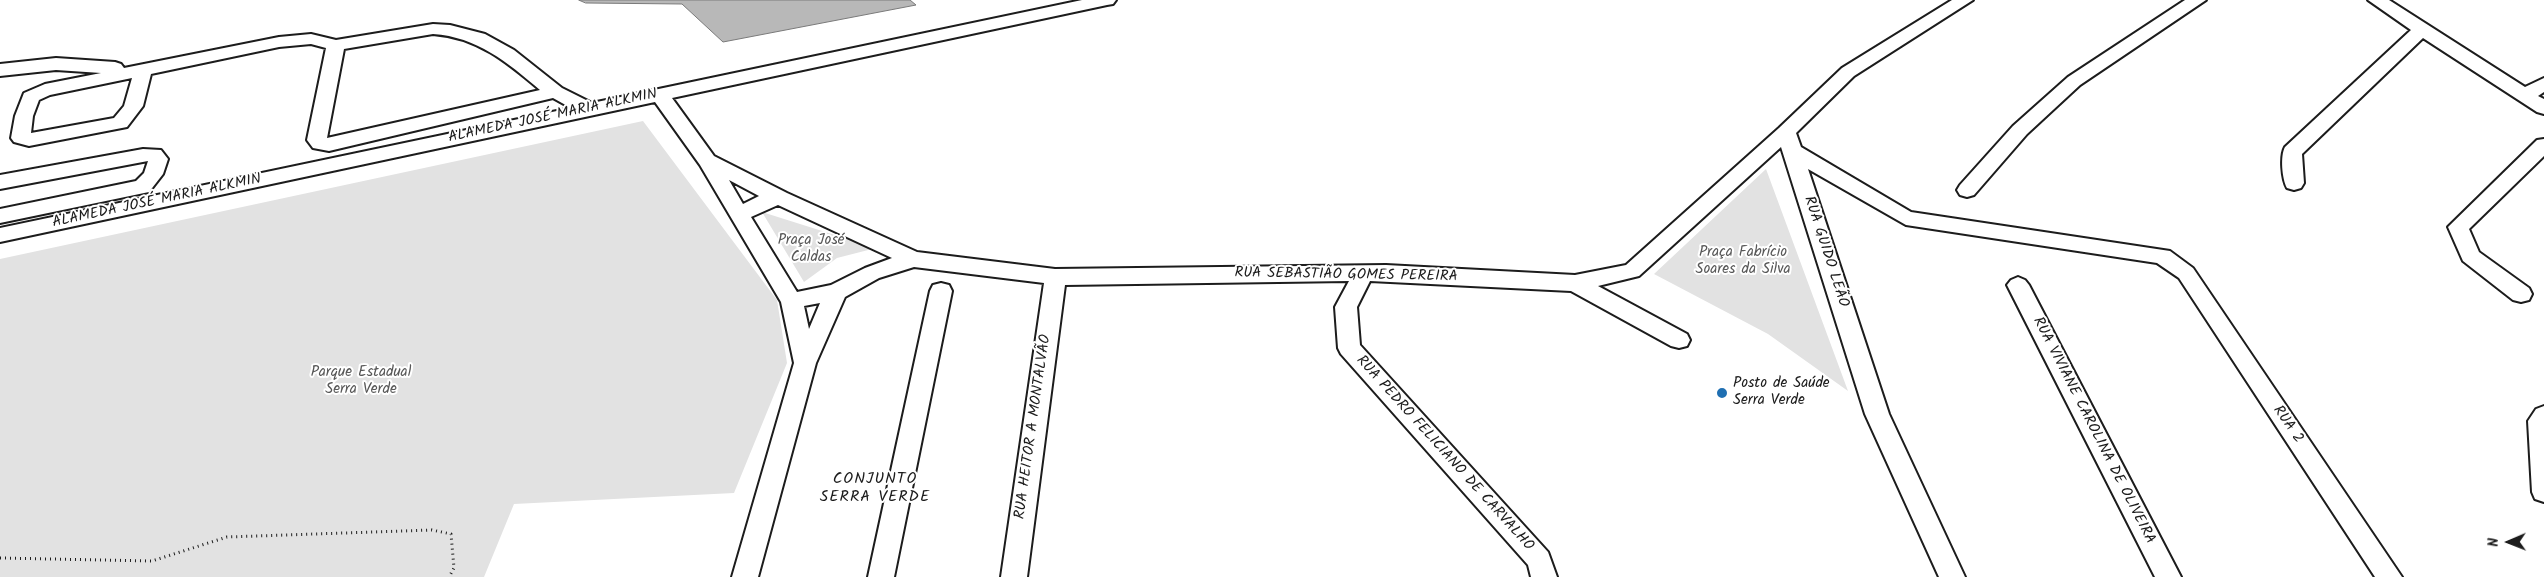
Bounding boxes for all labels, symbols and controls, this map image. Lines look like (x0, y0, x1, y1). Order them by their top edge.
street label: ALAMEDA JOSÉ MARIA ALKMIN (447, 86, 659, 148)
street label: ALAMEDA JOSÉ MARIA ALKMIN (51, 171, 263, 233)
street label: RUA GUIDO LEÃO (1799, 194, 1851, 310)
park label: Praça José Caldas (778, 232, 844, 267)
park label: Praça Fabrício Soares da Silva (1695, 244, 1791, 279)
street label: RUA SEBASTIÃO GOMES PEREIRA (1234, 265, 1458, 287)
street label: RUA VIVIANE CAROLINA DE OLIVEIRA (2028, 315, 2158, 547)
street label: RUA HEITOR A MONTALVÃO (1012, 334, 1056, 520)
street label: RUA PEDRO FELICIANO DE CARVALHO (1351, 353, 1537, 555)
park label: Parque Estadual Serra Verde (311, 364, 411, 399)
place label: Posto de Saúde Serra Verde (1733, 375, 1830, 410)
marker: Posto de Saúde Serra Verde (1715, 386, 1729, 400)
street label: RUA 2 (2268, 403, 2306, 447)
district label: CONJUNTO SERRA VERDE (818, 470, 932, 508)
north arrow (2484, 517, 2534, 567)
text: N (2483, 538, 2505, 547)

